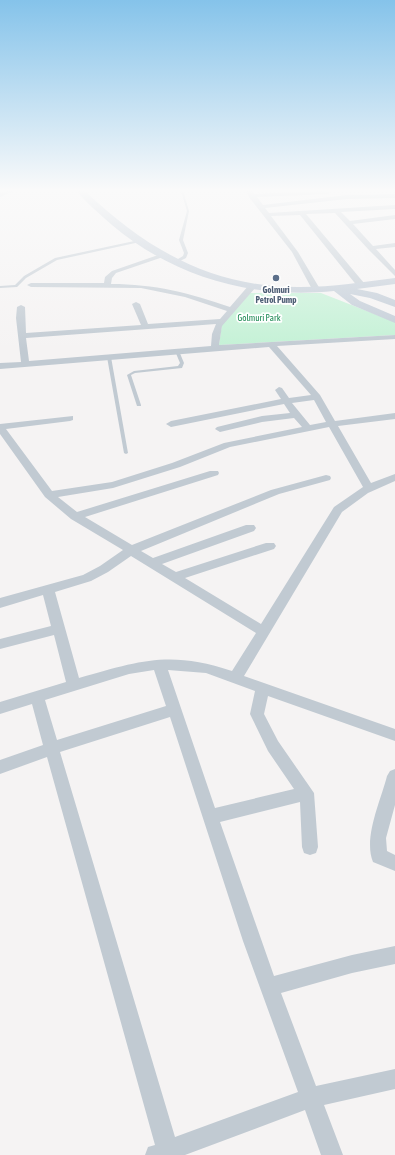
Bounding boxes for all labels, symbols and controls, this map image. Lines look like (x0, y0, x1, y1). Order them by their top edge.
marker: Golmuri Petrol Pump (271, 273, 281, 283)
place label: Golmuri Petrol Pump (255, 285, 297, 305)
park label: Golmuri Park (237, 313, 281, 323)

